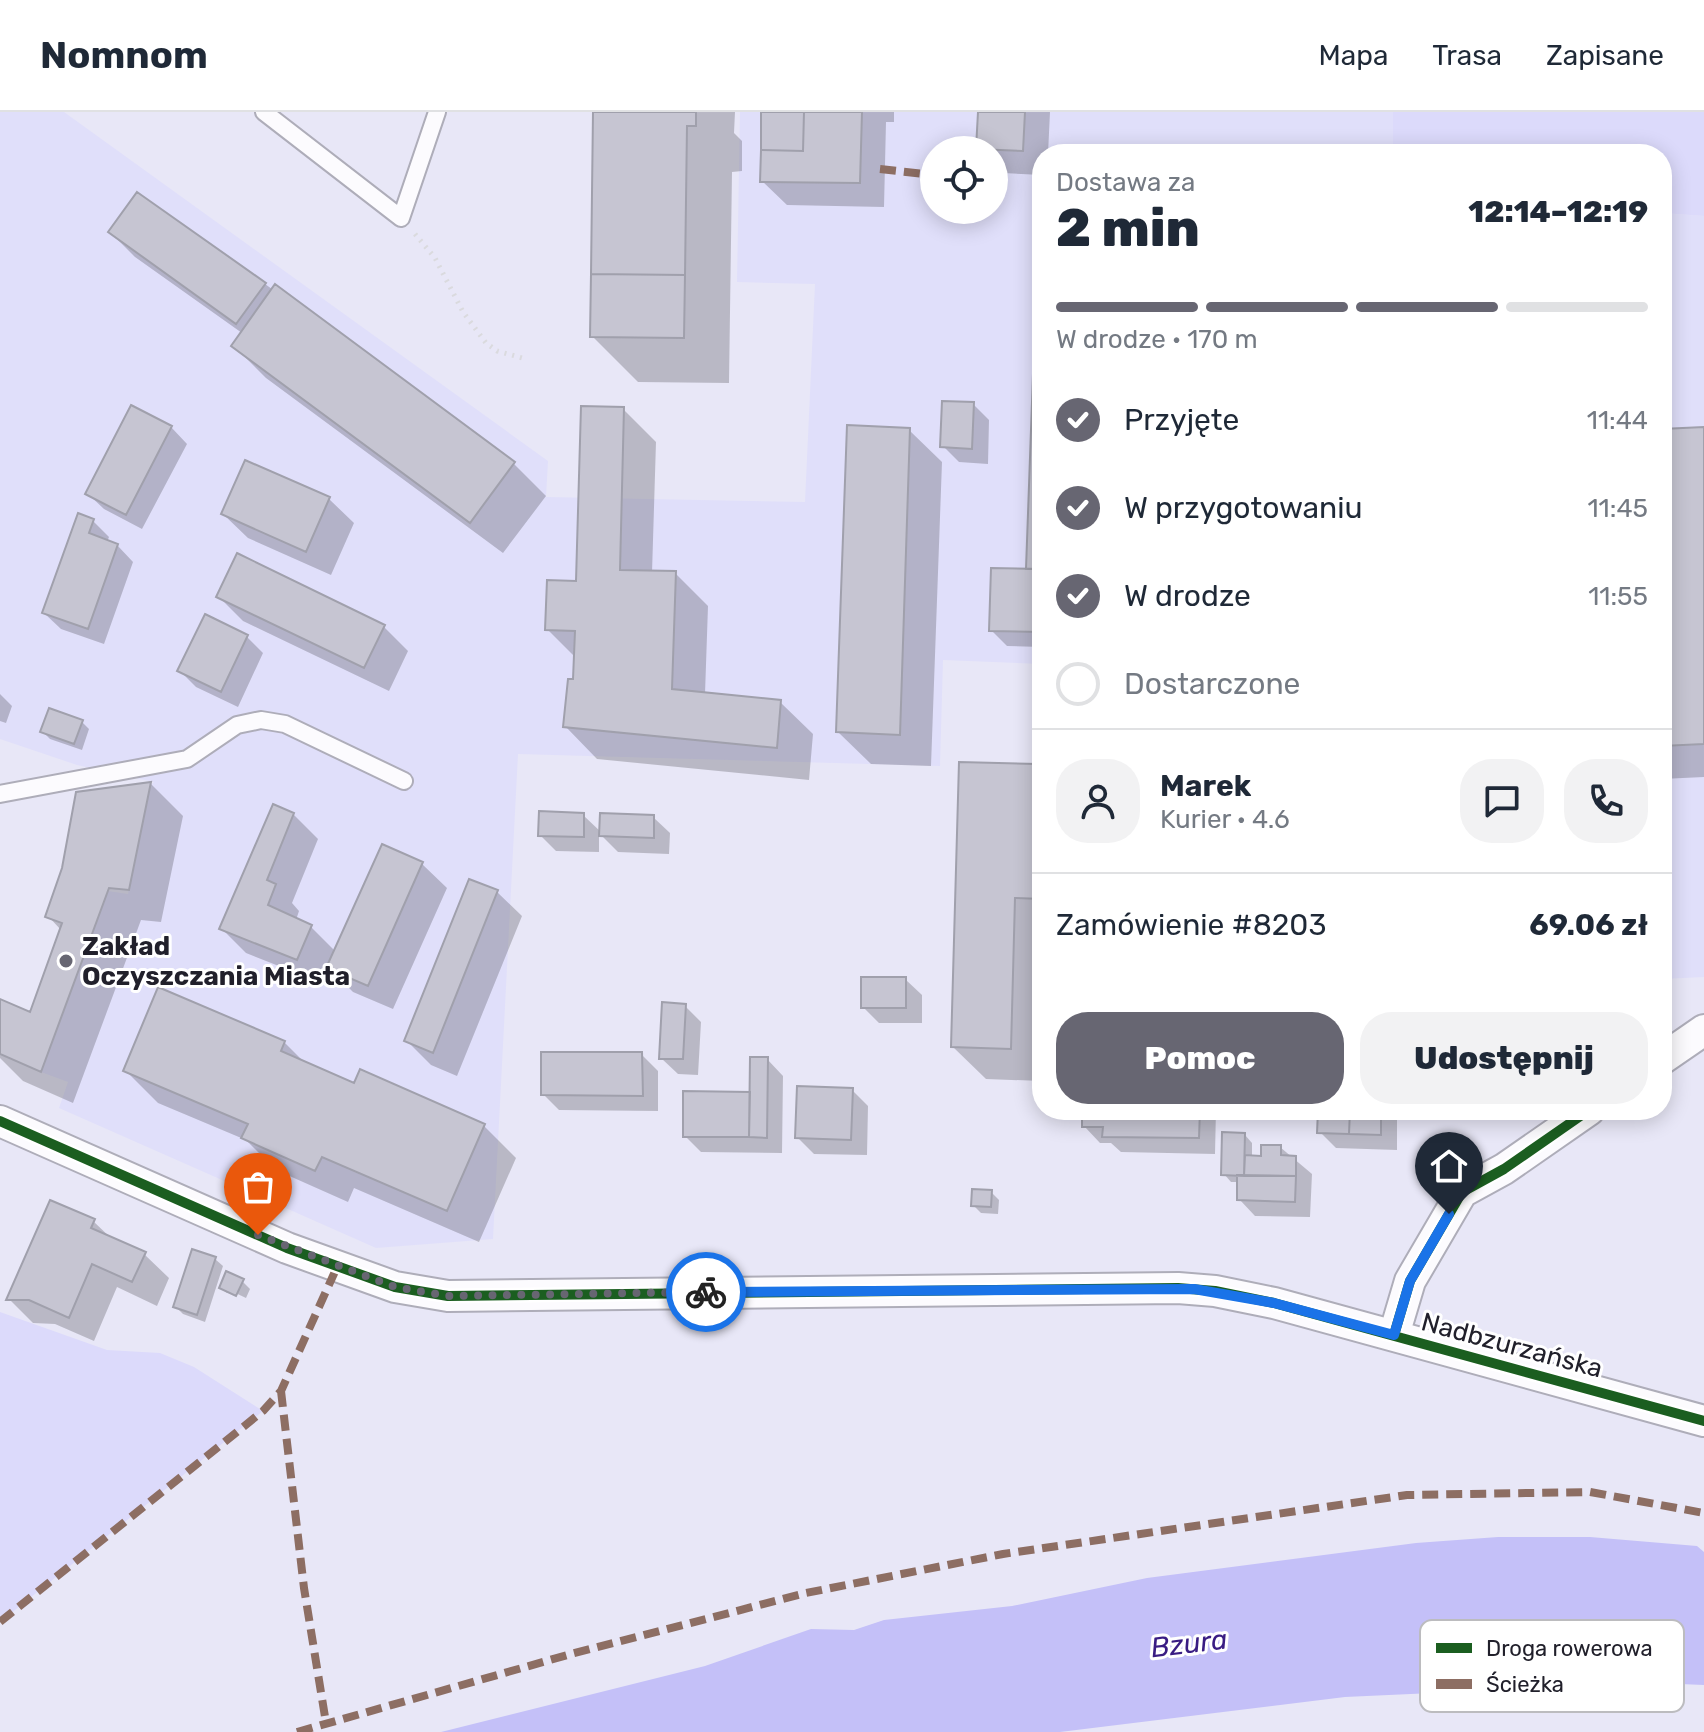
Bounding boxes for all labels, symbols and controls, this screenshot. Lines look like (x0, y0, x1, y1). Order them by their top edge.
text: Nomnom (40, 32, 208, 78)
text: Mapa (1319, 39, 1388, 72)
text: Trasa (1432, 39, 1502, 72)
text: Zapisane (1546, 39, 1664, 72)
map controls (920, 136, 1008, 224)
button: locate (920, 136, 1008, 224)
text: Dostawa za (1056, 167, 1195, 198)
text: 12:14–12:19 (1468, 194, 1648, 230)
text: 2 min (1056, 197, 1200, 259)
text: W drodze · 170 m (1056, 324, 1258, 355)
icon: check (1056, 398, 1100, 442)
text: Przyjęte (1124, 402, 1239, 438)
text: 11:44 (1587, 405, 1648, 436)
icon: check (1056, 486, 1100, 530)
text: W przygotowaniu (1124, 490, 1363, 526)
text: 11:45 (1587, 493, 1648, 524)
icon: check (1056, 574, 1100, 618)
text: W drodze (1124, 578, 1251, 614)
text: 11:55 (1588, 581, 1648, 612)
text: Dostarczone (1124, 666, 1300, 702)
button: person (1056, 759, 1140, 843)
button: chat (1460, 759, 1544, 843)
button: phone (1564, 759, 1648, 843)
text: Marek (1160, 768, 1251, 804)
text: Kurier · 4.6 (1160, 804, 1290, 835)
text: Zamówienie #8203 (1056, 907, 1326, 943)
text: 69.06 zł (1529, 907, 1648, 943)
place label: Zakład Oczyszczania Miasta (82, 931, 350, 992)
marker: Zakład Oczyszczania Miasta (57, 952, 75, 970)
button: Pomoc (1056, 1012, 1344, 1104)
button: Udostępnij (1360, 1012, 1648, 1104)
pin (1415, 1132, 1483, 1214)
icon: home (1427, 1144, 1471, 1188)
pin (224, 1153, 292, 1235)
icon: bag (236, 1165, 280, 1209)
courier (666, 1252, 746, 1332)
icon: bike (684, 1270, 728, 1314)
street label: Nadbzurzańska (1418, 1306, 1606, 1385)
legend (1420, 1620, 1684, 1712)
water label: Bzura (1149, 1622, 1229, 1665)
text: Droga rowerowa (1486, 1635, 1653, 1662)
text: Ścieżka (1486, 1671, 1564, 1698)

